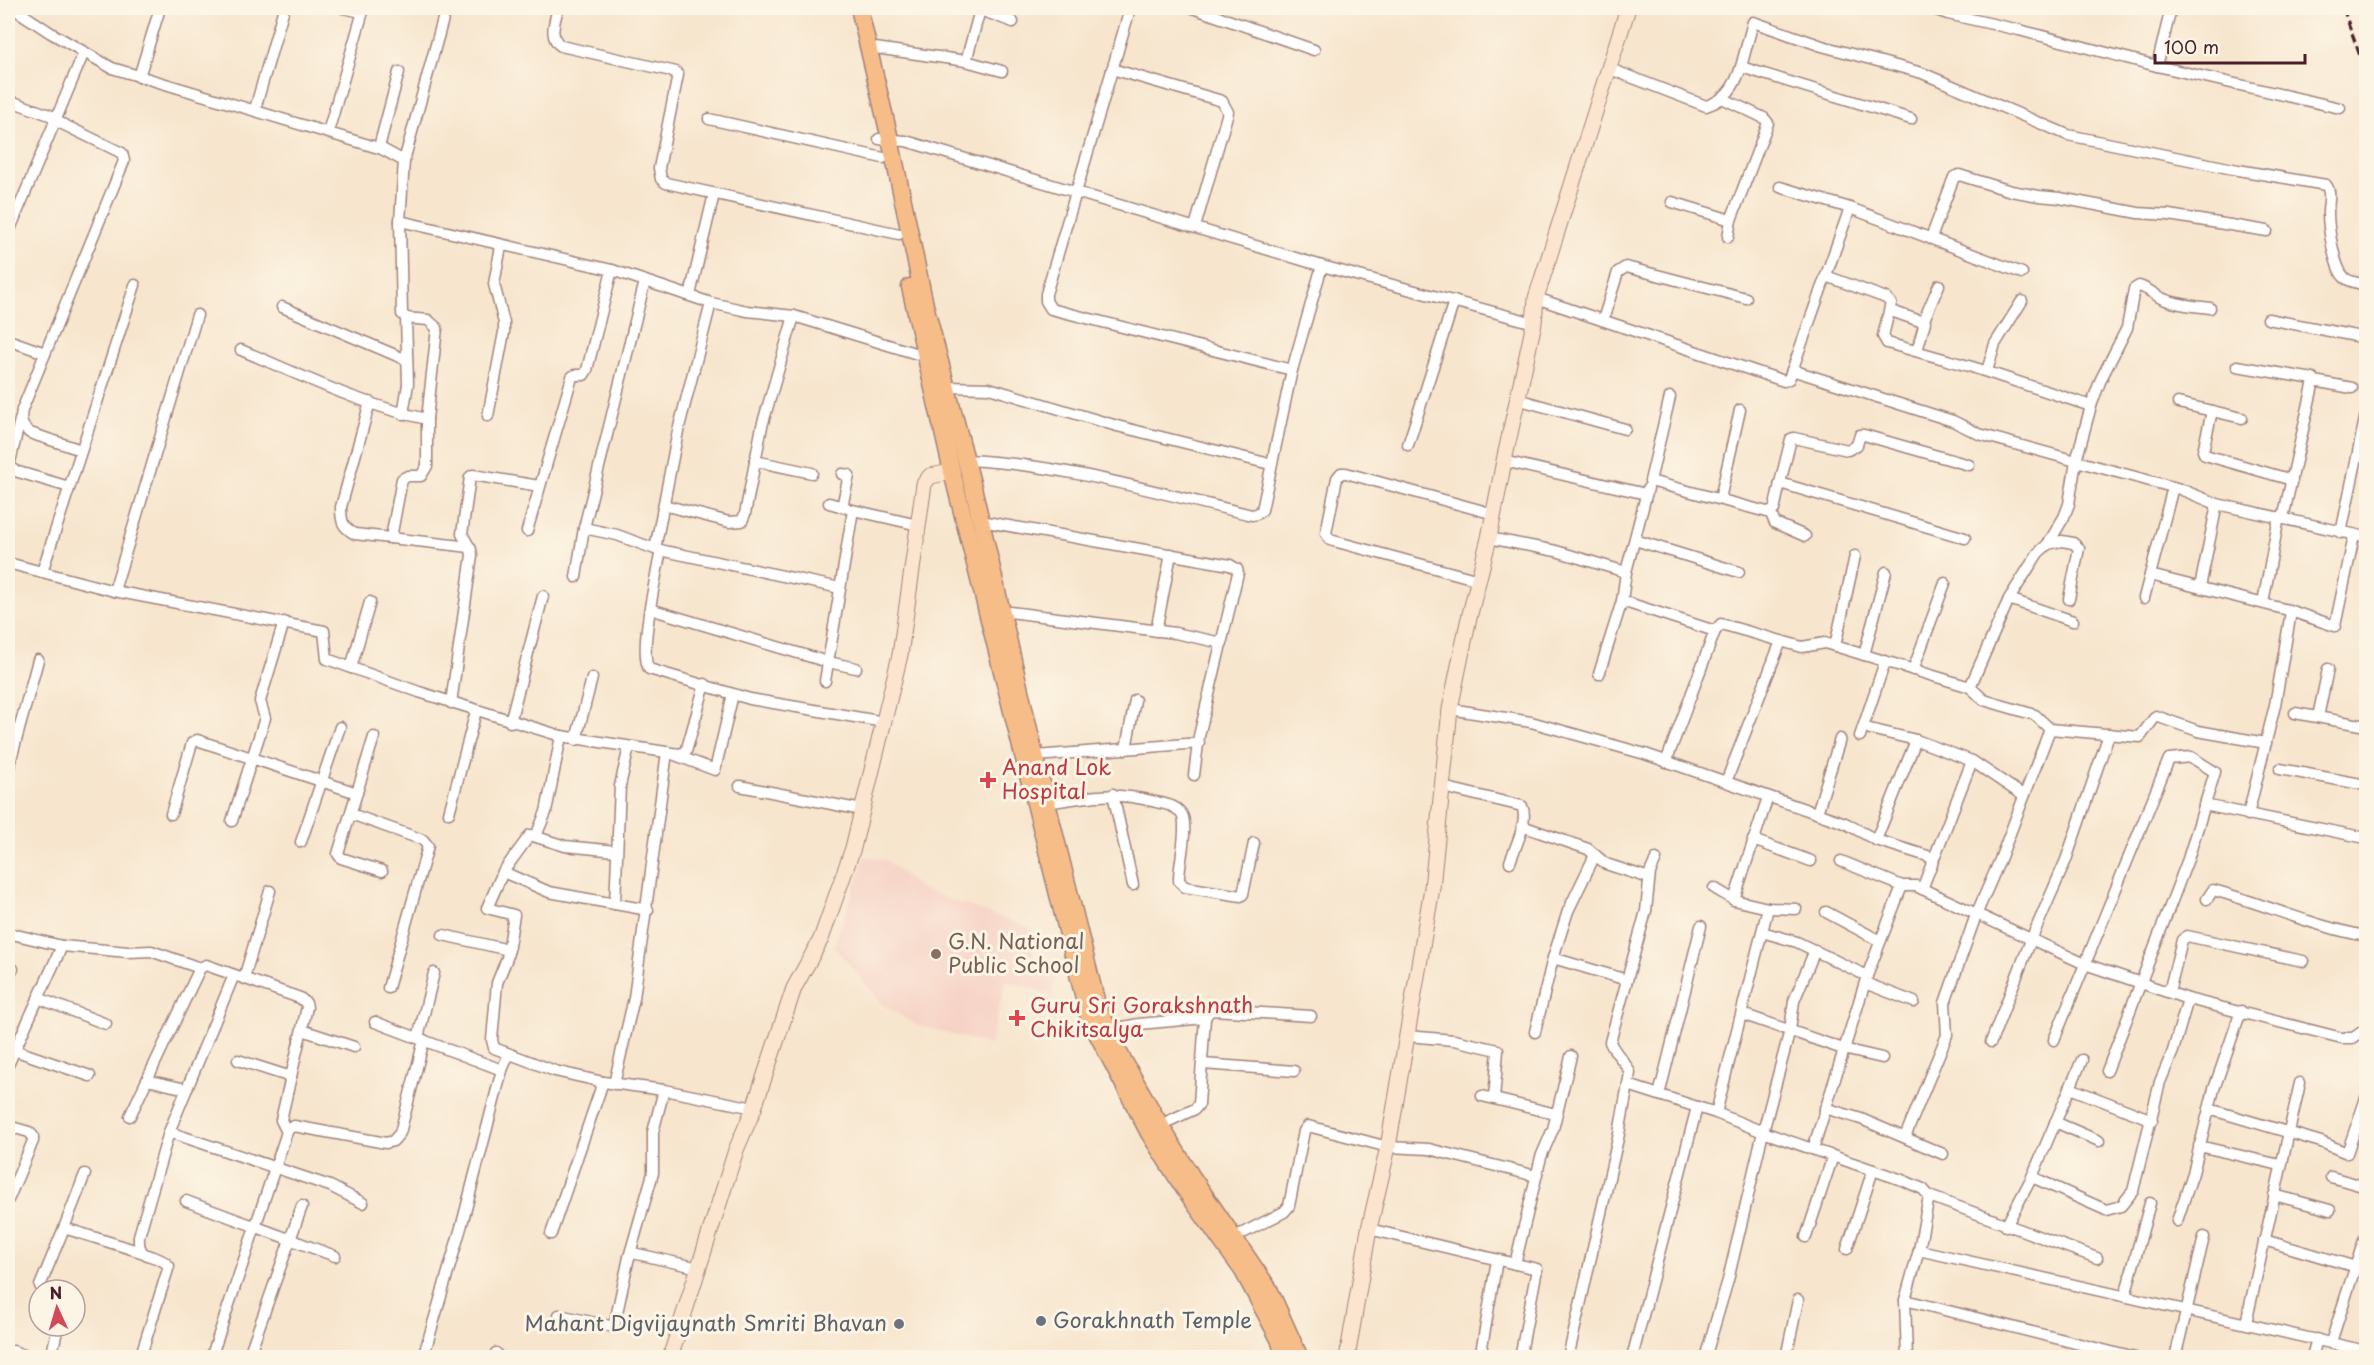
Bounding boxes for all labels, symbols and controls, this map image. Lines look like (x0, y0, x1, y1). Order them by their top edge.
scale bar (2155, 27, 2305, 65)
text: 100 m (2164, 33, 2219, 60)
place label: Anand Lok Hospital (1002, 750, 1111, 806)
marker: Anand Lok Hospital (979, 771, 997, 789)
place label: G.N. National Public School (948, 924, 1084, 980)
marker: G.N. National Public School (929, 947, 943, 961)
place label: Guru Sri Gorakshnath Chikitsalya (1030, 988, 1253, 1044)
marker: Guru Sri Gorakshnath Chikitsalya (1008, 1009, 1026, 1027)
north arrow (27, 1278, 87, 1338)
text: N (49, 1280, 63, 1304)
place label: Gorakhnath Temple (1053, 1303, 1252, 1335)
place label: Mahant Digvijaynath Smriti Bhavan (524, 1306, 887, 1338)
marker: Gorakhnath Temple (1034, 1314, 1048, 1328)
marker: Mahant Digvijaynath Smriti Bhavan (892, 1317, 906, 1331)

